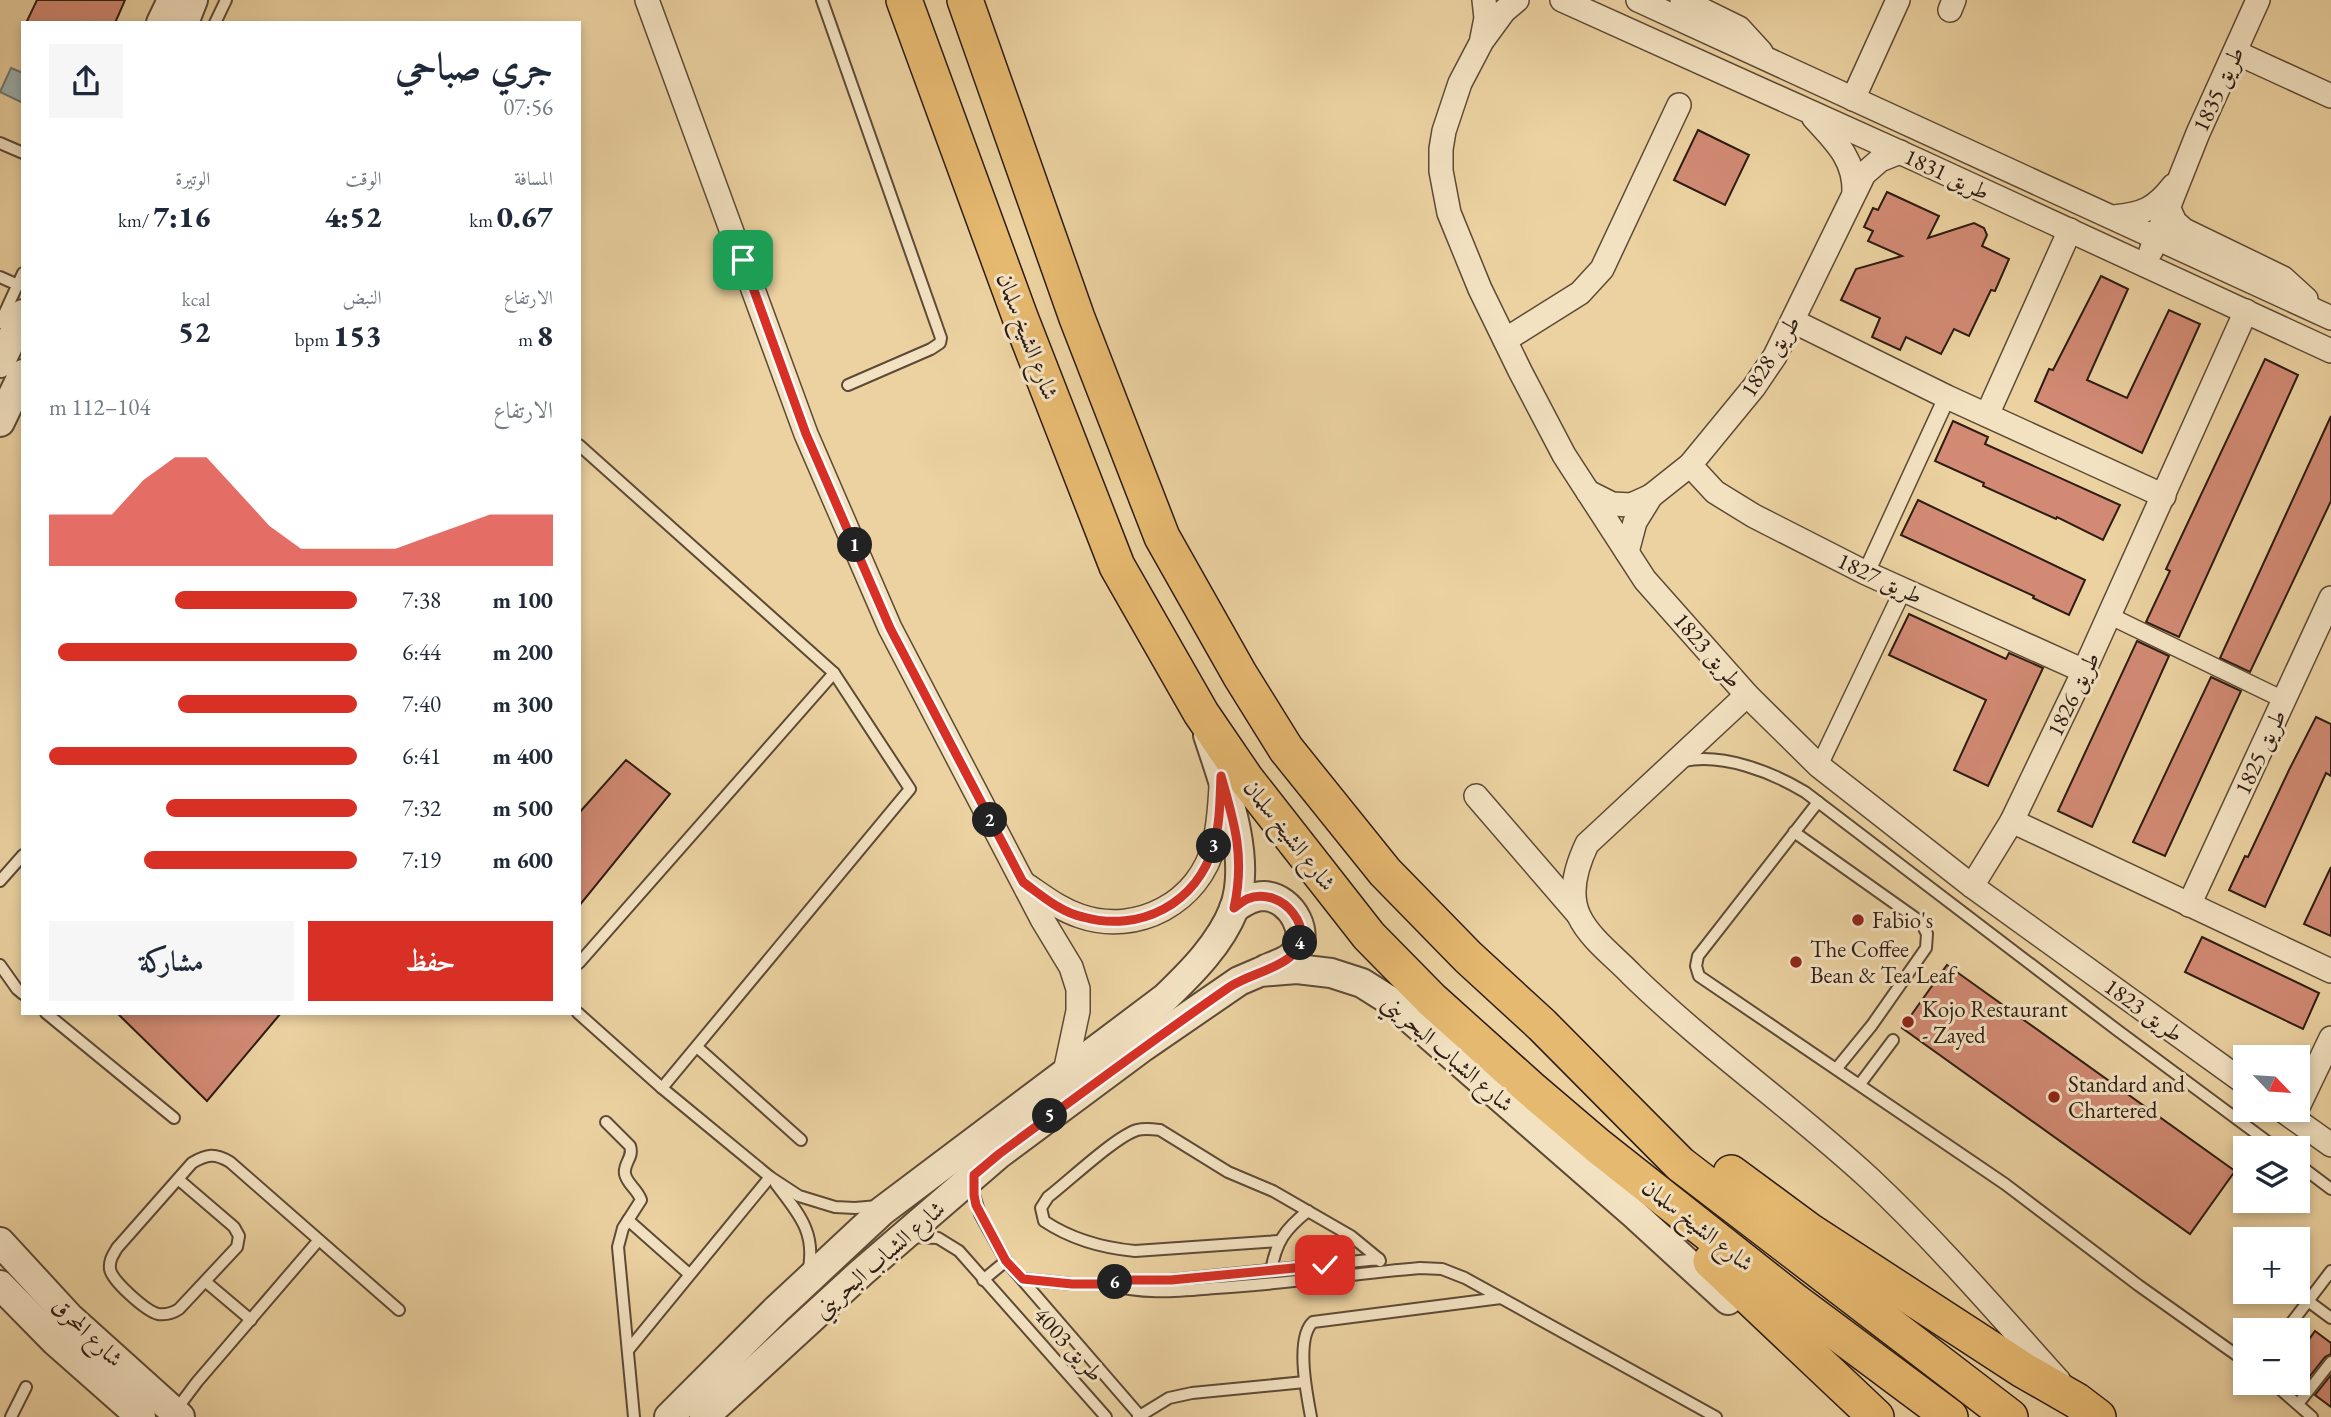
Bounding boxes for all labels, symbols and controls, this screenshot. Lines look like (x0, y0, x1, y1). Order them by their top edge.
text: جري صباحي (395, 41, 553, 90)
street label: طريق 1835 (2185, 41, 2251, 137)
button: share (49, 44, 123, 118)
text: 07:56 (503, 92, 553, 122)
street label: طريق 1831 (1899, 141, 1995, 207)
text: الوتيرة (175, 166, 210, 191)
text: الوقت (345, 166, 382, 191)
text: المسافة (514, 166, 553, 191)
text: 7:16 (153, 197, 210, 236)
text: 4:52 (324, 197, 382, 236)
text: 0.67 (497, 197, 553, 236)
text: /km (118, 208, 153, 233)
text: km (469, 208, 497, 233)
pin (713, 230, 773, 290)
icon: arrive (724, 241, 762, 279)
street label: شارع الشيخ سلمان (984, 268, 1066, 406)
text: النبض (343, 285, 382, 310)
text: الارتفاع (504, 285, 553, 310)
text: kcal (182, 287, 210, 312)
street label: طريق 1828 (1733, 310, 1807, 402)
text: 52 (178, 312, 210, 351)
text: 153 (333, 316, 382, 355)
text: 8 (537, 316, 553, 355)
text: bpm (295, 327, 333, 352)
text: m (518, 327, 537, 352)
text: 104–112 m (49, 392, 150, 422)
text: الارتفاع (493, 395, 553, 425)
pin: 1 (838, 528, 872, 562)
text: 1 (849, 532, 860, 557)
street label: طريق 1827 (1832, 545, 1928, 611)
text: 7:38 (402, 585, 441, 615)
text: 100 m (492, 585, 553, 615)
street label: طريق 1823 (1667, 606, 1749, 694)
text: 6:44 (402, 637, 441, 667)
text: 200 m (492, 637, 553, 667)
street label: طريق 1826 (2040, 647, 2106, 741)
text: 7:40 (402, 689, 441, 719)
text: 300 m (492, 689, 553, 719)
street label: طريق 1825 (2227, 704, 2293, 800)
text: 6:41 (402, 741, 441, 771)
text: 400 m (492, 741, 553, 771)
street label: شارع الشيخ سلمان (1232, 773, 1343, 901)
text: 7:32 (402, 793, 441, 823)
text: 500 m (492, 793, 553, 823)
pin: 2 (972, 802, 1007, 838)
text: 2 (984, 807, 995, 832)
pin: 3 (1196, 828, 1232, 864)
text: 3 (1208, 833, 1219, 858)
text: 7:19 (402, 845, 441, 875)
text: 600 m (492, 845, 553, 875)
place label: Fabio's (1872, 905, 1933, 935)
marker: Fabio's (1850, 912, 1866, 928)
button: مشاركة (49, 921, 294, 1001)
button: حفظ (308, 921, 553, 1001)
pin: 4 (1282, 926, 1318, 960)
text: 4 (1294, 930, 1305, 955)
place label: The Coffee Bean & Tea Leaf (1810, 934, 1958, 990)
marker: The Coffee Bean & Tea Leaf (1788, 954, 1804, 970)
street label: طريق 1823 (2098, 971, 2190, 1049)
street label: شارع الشباب البحريني (1373, 987, 1520, 1122)
place label: Kojo Restaurant - Zayed (1922, 994, 2069, 1050)
marker: Kojo Restaurant - Zayed (1900, 1014, 1916, 1030)
north arrow (2233, 1045, 2310, 1122)
map controls (2233, 1045, 2310, 1395)
place label: Standard and Chartered (2068, 1069, 2185, 1125)
marker: Standard and Chartered (2046, 1089, 2062, 1105)
pin: 5 (1032, 1098, 1068, 1134)
text: 5 (1044, 1103, 1055, 1128)
button: layers (2233, 1136, 2310, 1213)
street label: شارع الشيخ سلمان (1632, 1172, 1760, 1283)
street label: شارع الشباب البحريني (807, 1193, 954, 1328)
button: + (2233, 1227, 2310, 1304)
pin (1295, 1235, 1355, 1295)
icon: check (1306, 1246, 1344, 1284)
pin: 6 (1098, 1264, 1132, 1300)
text: 6 (1109, 1269, 1120, 1294)
street label: شارع المحرق (43, 1291, 130, 1377)
street label: طريق 4003 (1027, 1300, 1111, 1388)
button: − (2233, 1318, 2310, 1395)

